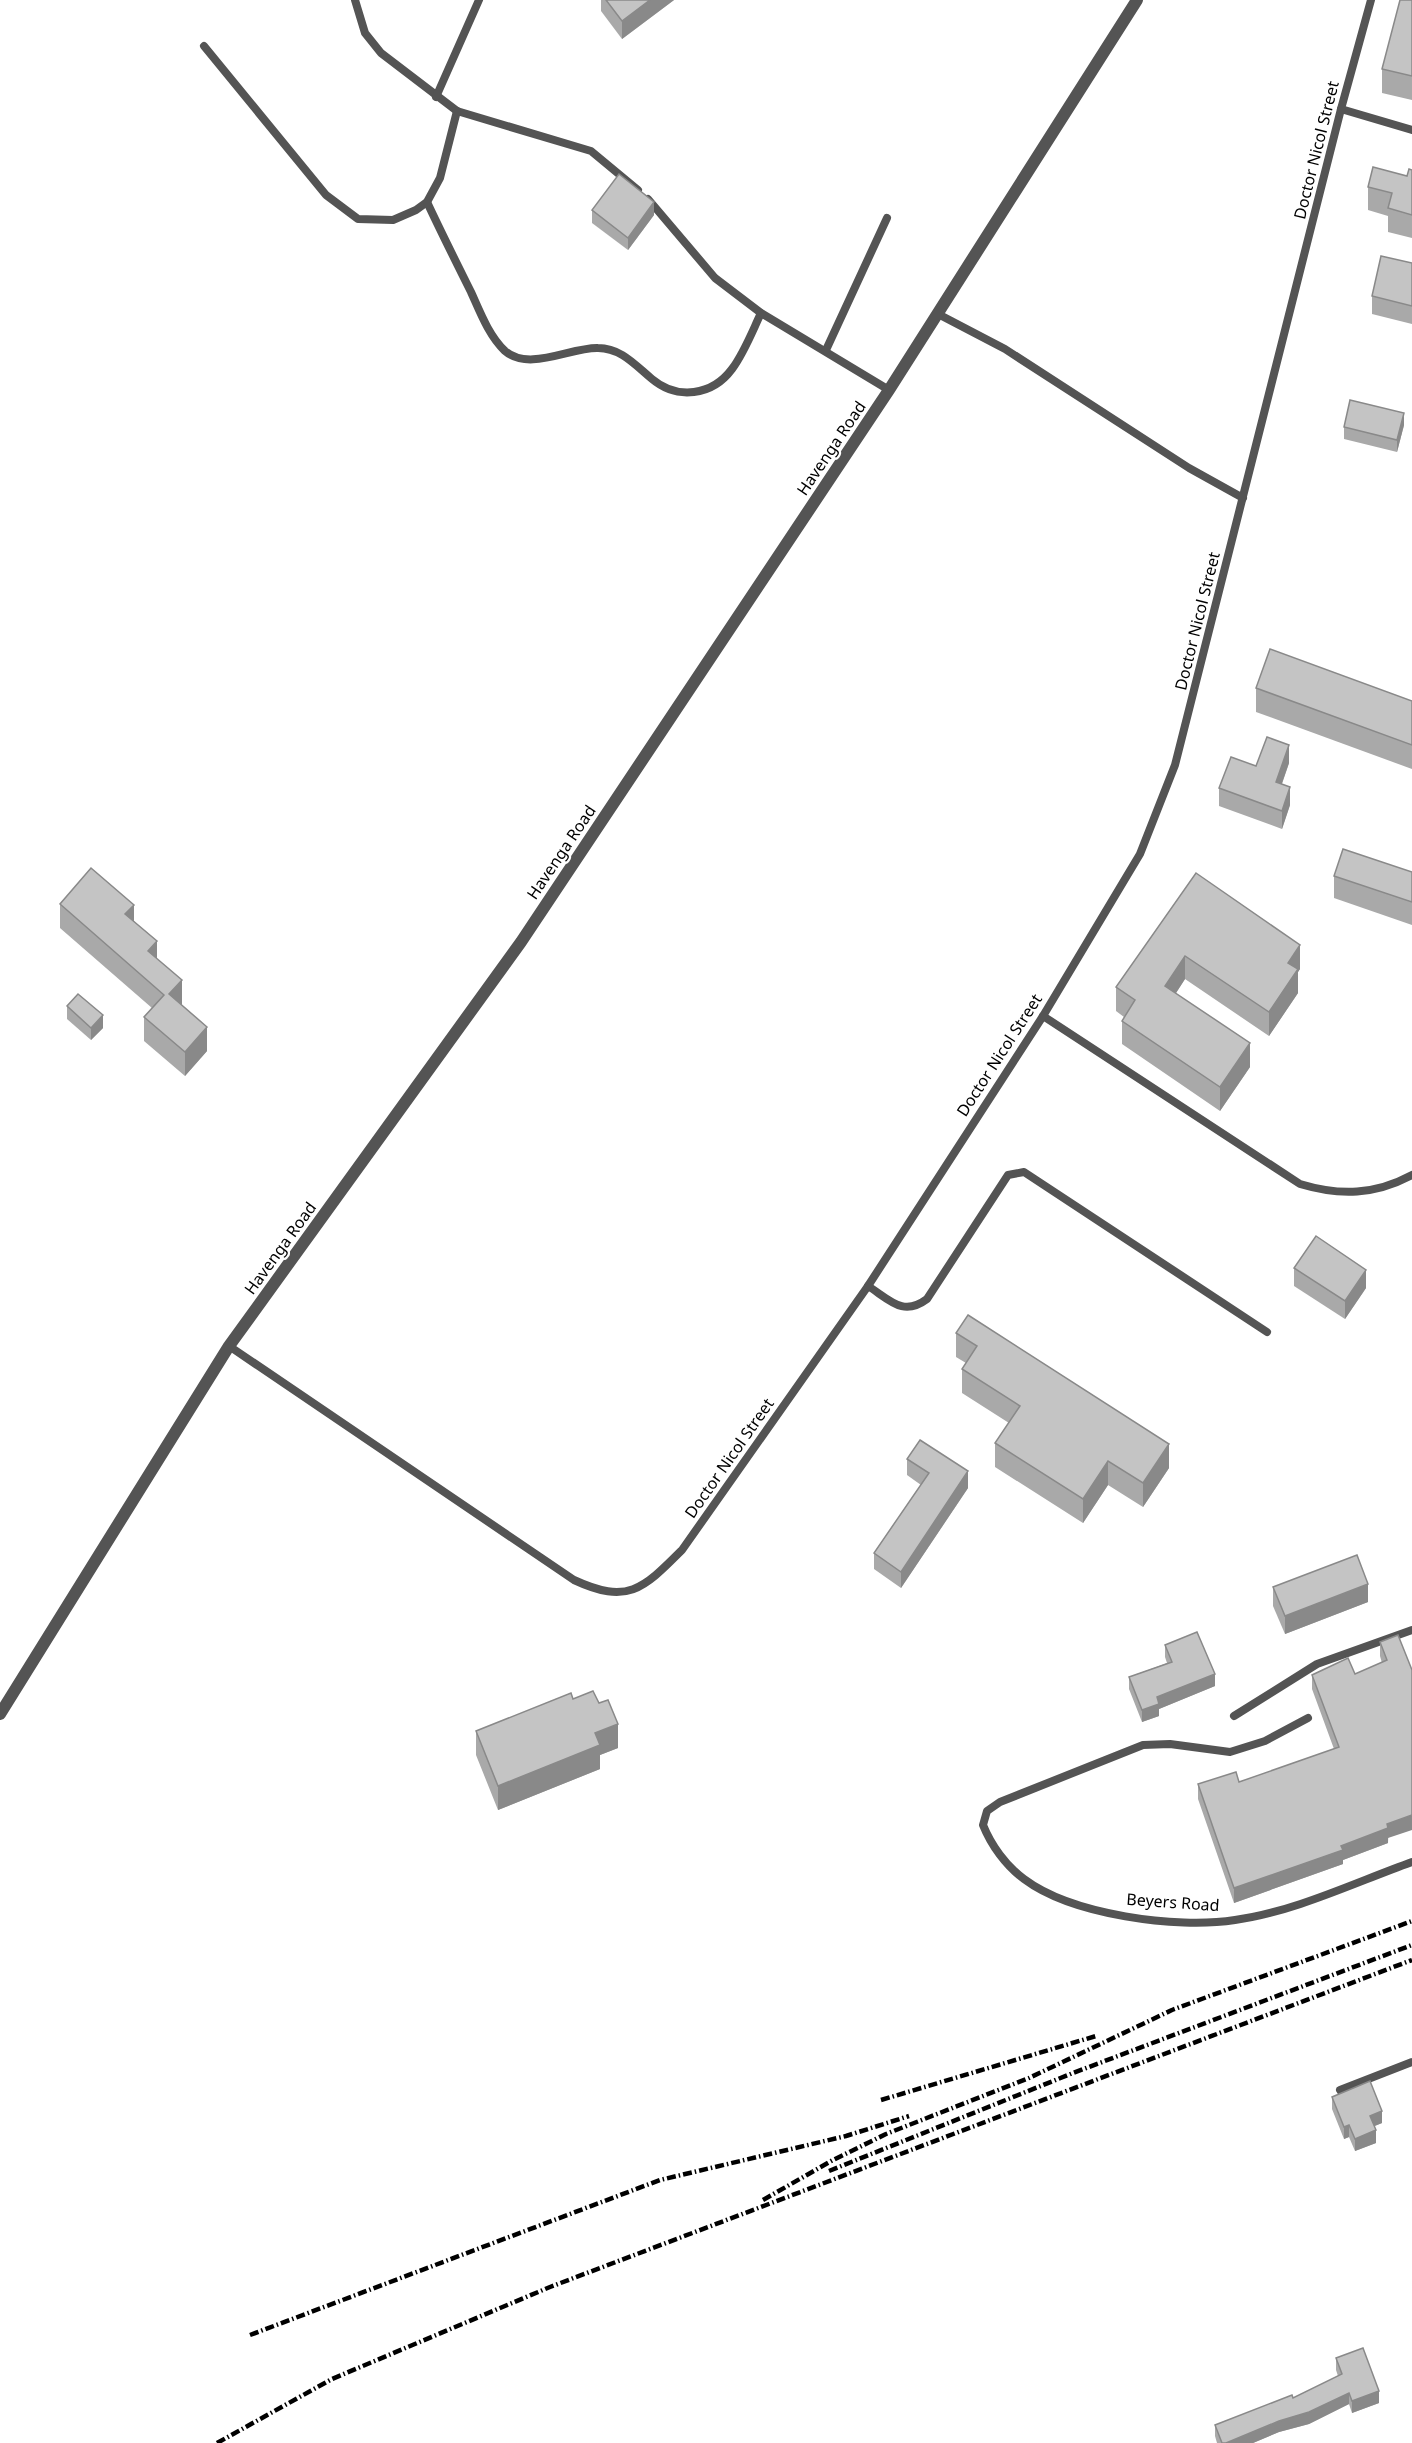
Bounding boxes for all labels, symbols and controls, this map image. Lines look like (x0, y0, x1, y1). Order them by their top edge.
street label: Doctor Nicol Street (1288, 78, 1344, 221)
street label: Havenga Road (791, 397, 871, 499)
street label: Doctor Nicol Street (1169, 549, 1225, 692)
street label: Havenga Road (521, 801, 601, 903)
street label: Doctor Nicol Street (951, 989, 1047, 1120)
street label: Havenga Road (239, 1197, 321, 1299)
street label: Doctor Nicol Street (679, 1393, 779, 1522)
street label: Beyers Road (1126, 1888, 1220, 1916)

